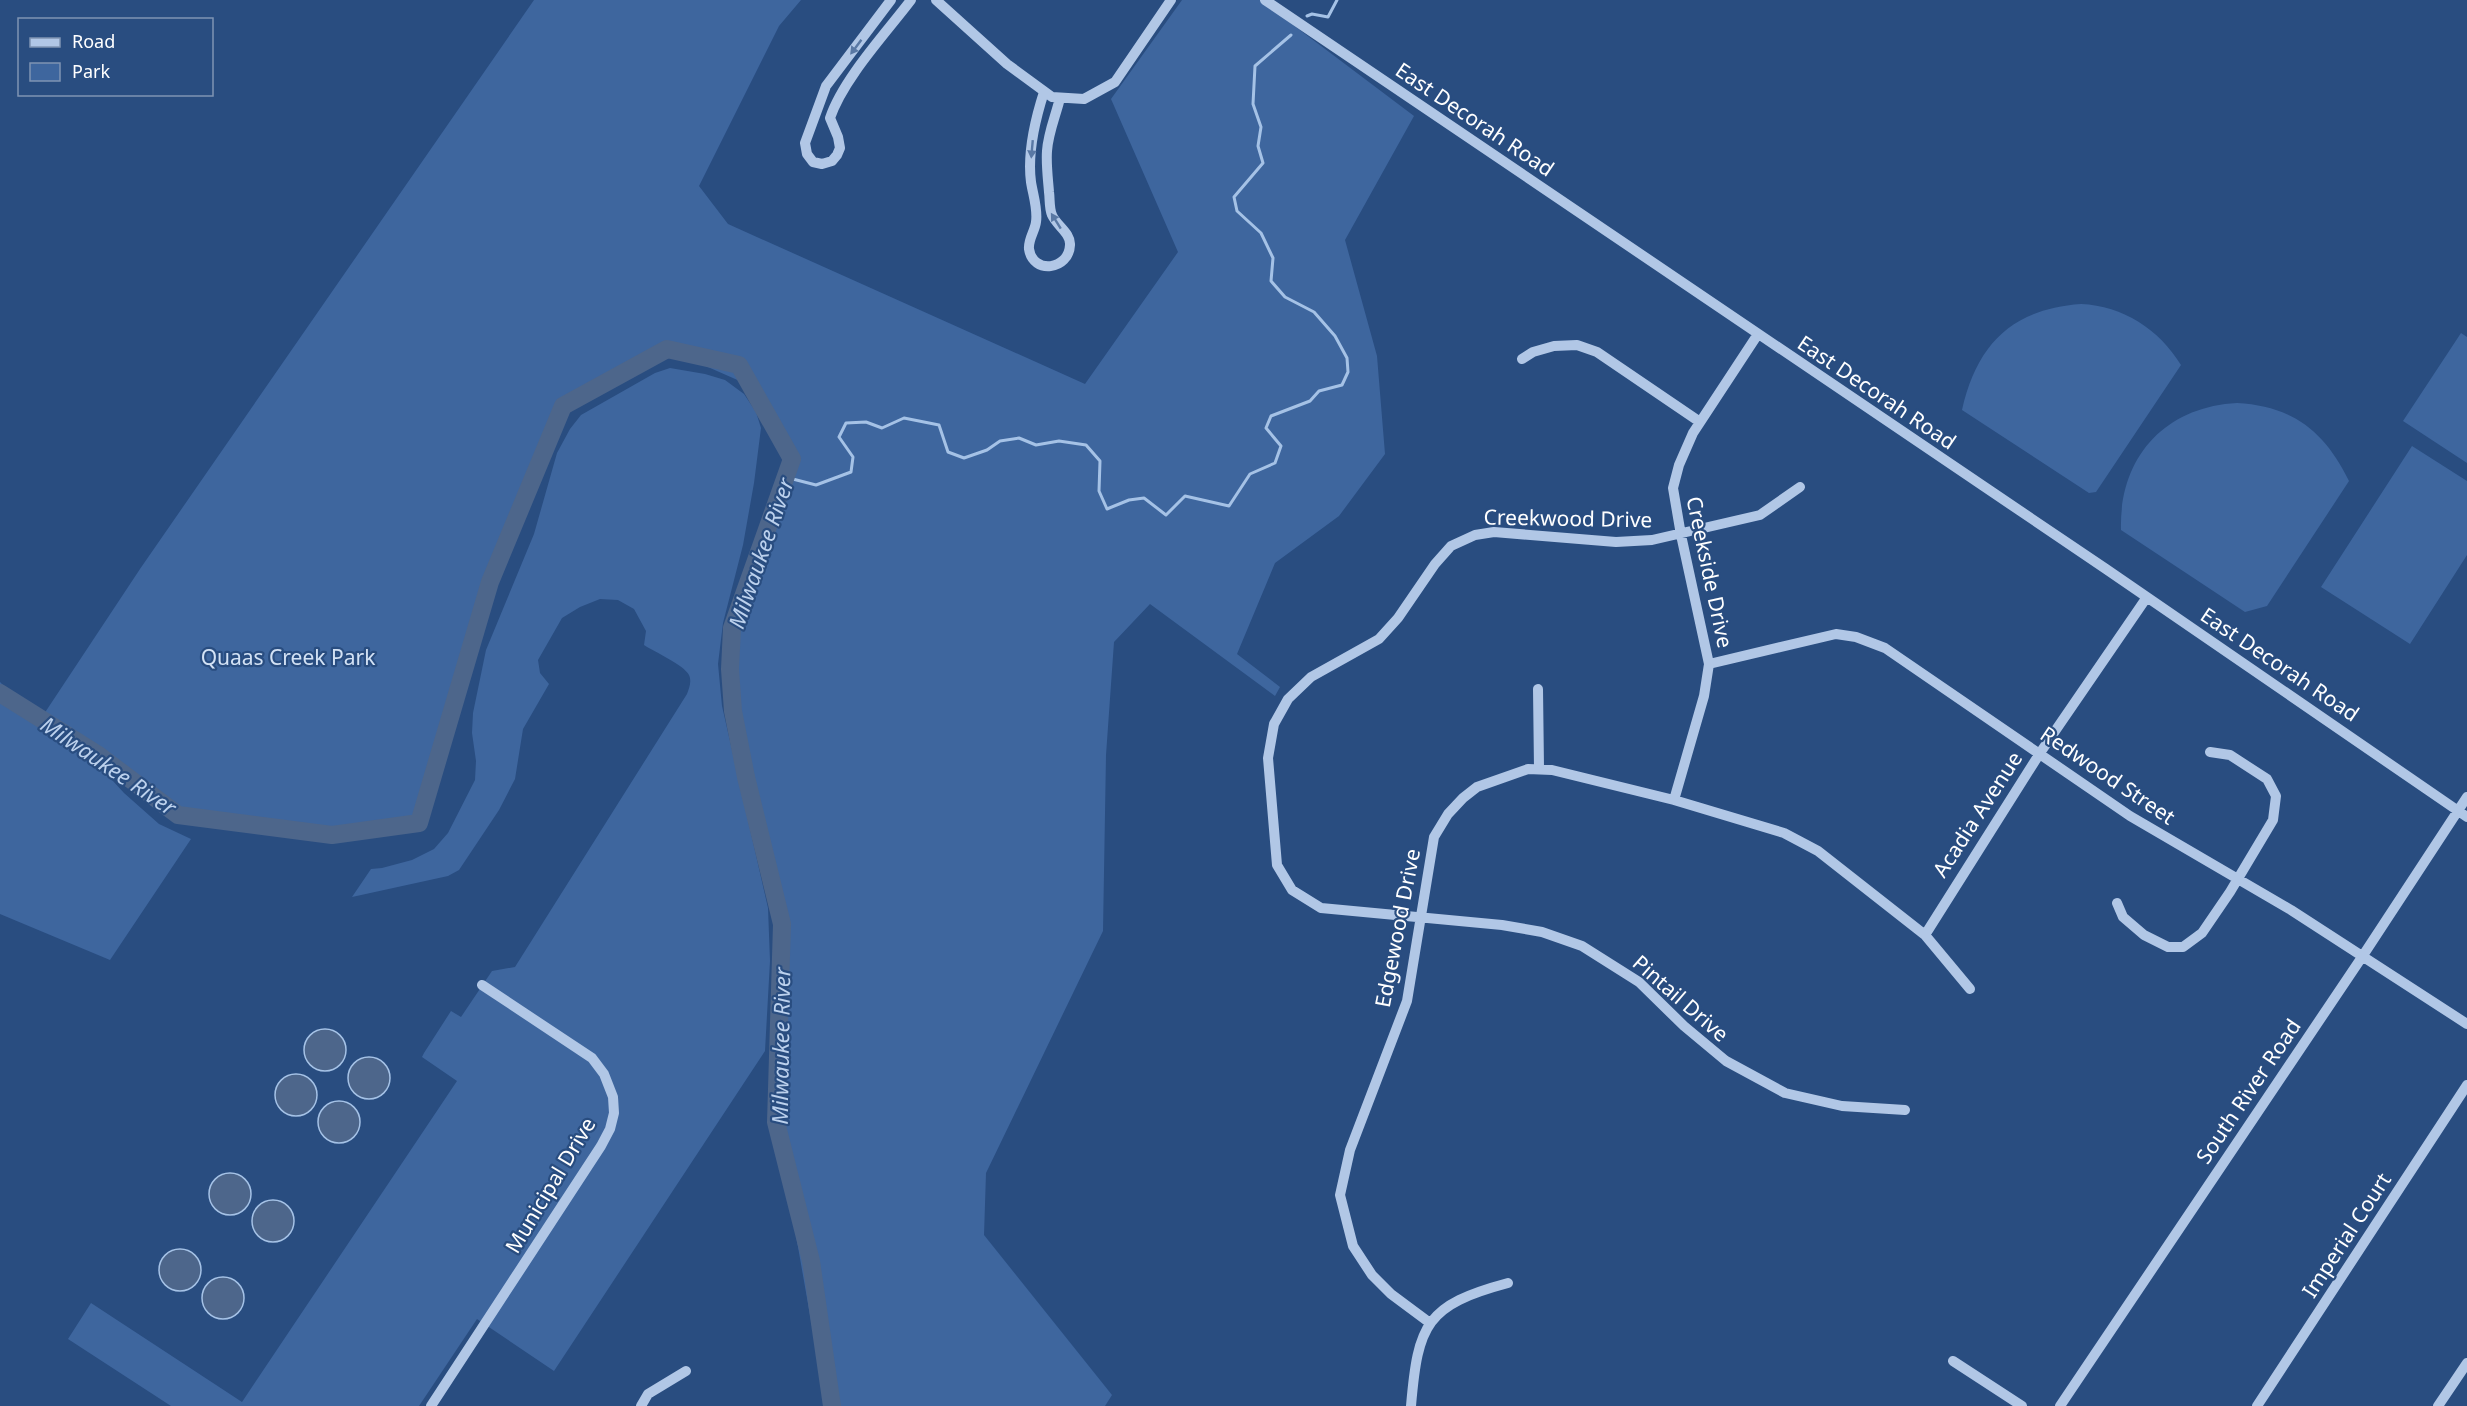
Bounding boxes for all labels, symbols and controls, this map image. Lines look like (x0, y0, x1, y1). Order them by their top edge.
legend (18, 18, 213, 96)
text: Road (72, 29, 115, 53)
one-way arrow (850, 38, 862, 54)
street label: East Decorah Road (1390, 56, 1560, 182)
text: Park (72, 59, 110, 83)
one-way arrow (1027, 139, 1037, 158)
one-way arrow (1051, 212, 1062, 229)
street label: East Decorah Road (1792, 329, 1962, 455)
water label: Milwaukee River (720, 473, 800, 632)
street label: Creekside Drive (1680, 494, 1740, 650)
street label: Creekwood Drive (1483, 503, 1653, 533)
street label: East Decorah Road (2195, 601, 2365, 727)
park label: Quaas Creek Park (201, 643, 376, 671)
water label: Milwaukee River (35, 709, 184, 822)
street label: Redwood Street (2035, 720, 2181, 831)
street label: Acadia Avenue (1926, 746, 2028, 882)
street label: Edgewood Drive (1368, 846, 1426, 1010)
street label: Pintail Drive (1627, 948, 1735, 1048)
water label: Milwaukee River (764, 966, 796, 1125)
street label: South River Road (2189, 1013, 2307, 1169)
street label: Municipal Drive (498, 1112, 602, 1258)
street label: Imperial Court (2295, 1167, 2397, 1303)

